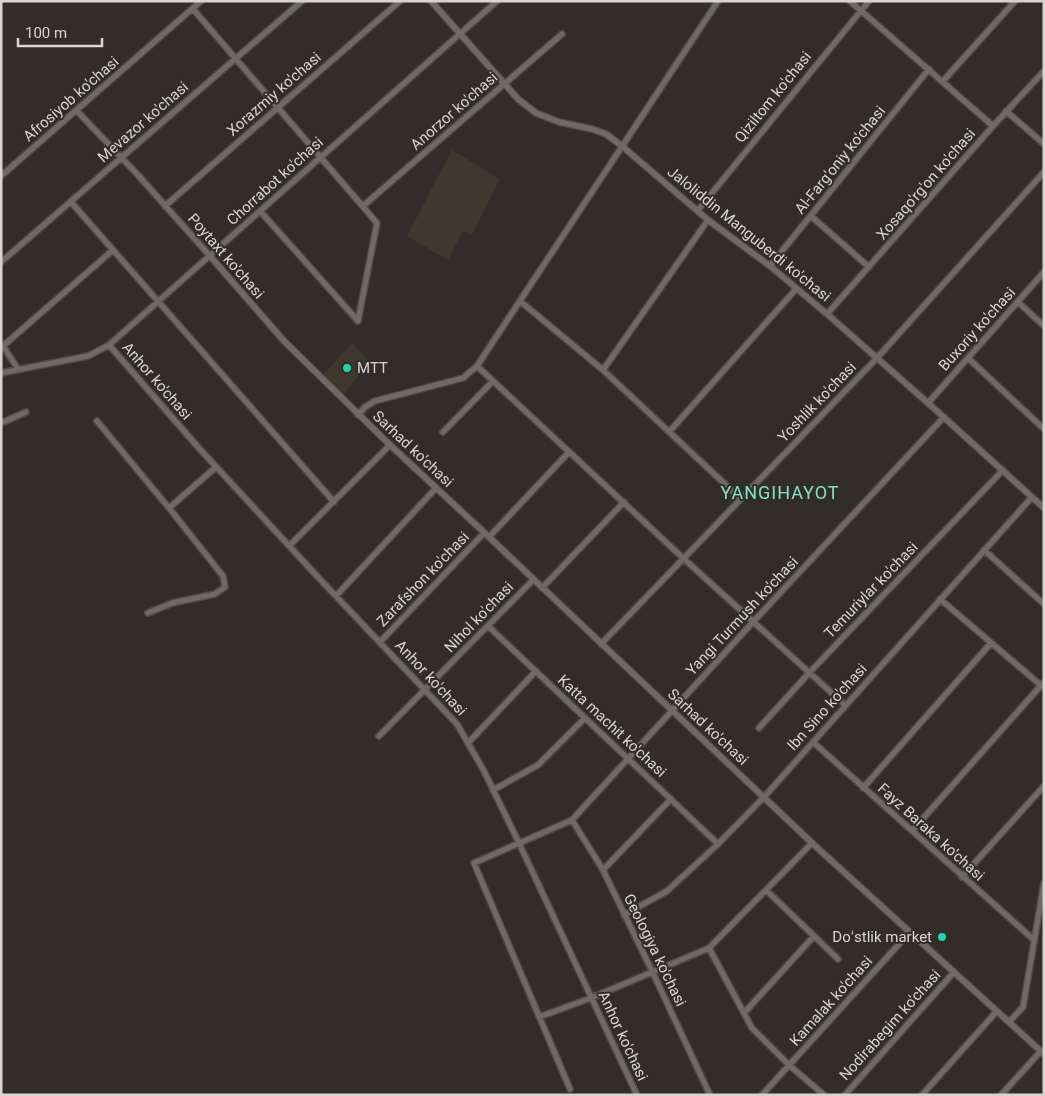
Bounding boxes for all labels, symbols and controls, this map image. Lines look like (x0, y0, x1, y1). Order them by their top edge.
scale bar (18, 15, 101, 47)
text: 100 m (25, 24, 67, 42)
street label: Xorazmiy ko'chasi (223, 48, 325, 140)
street label: Qiziltom ko'chasi (731, 48, 815, 146)
street label: Afrosiyob ko'chasi (20, 53, 122, 145)
street label: Anorzor ko'chasi (407, 68, 501, 154)
street label: Mevazor ko'chasi (94, 78, 192, 166)
street label: Al-Farg'oniy ko'chasi (791, 102, 889, 218)
street label: Xosaqo'rg'on ko'chasi (873, 125, 979, 243)
street label: Chorrabot ko'chasi (223, 133, 327, 229)
street label: Jaloliddin Manguberdi ko'chasi (664, 163, 834, 305)
street label: Poytaxt ko'chasi (184, 210, 268, 302)
street label: Buxoriy ko'chasi (935, 284, 1019, 374)
street label: Anhor ko'chasi (118, 339, 196, 423)
street label: Yoshlik ko'chasi (774, 358, 860, 446)
place label: MTT (357, 359, 388, 377)
marker: MTT (341, 362, 353, 374)
street label: Sarhad ko'chasi (369, 407, 457, 491)
district label: YANGIHAYOT (720, 482, 840, 503)
street label: Zarafshon ko'chasi (373, 528, 473, 630)
street label: Temuriylar ko'chasi (820, 538, 922, 642)
street label: Yangi Turmush ko'chasi (682, 553, 802, 679)
street label: Nihol ko'chasi (441, 578, 517, 656)
street label: Anhor ko'chasi (391, 636, 471, 720)
street label: Ibn Sino ko'chasi (783, 660, 871, 754)
street label: Katta machit ko'chasi (554, 671, 670, 781)
street label: Sarhad ko'chasi (664, 685, 752, 769)
street label: Fayz Baraka ko'chasi (874, 779, 988, 885)
street label: Geologiya ko'chasi (620, 891, 690, 1009)
place label: Doʻstlik market (832, 928, 932, 946)
marker: Doʻstlik market (936, 931, 948, 943)
street label: Kamalak ko'chasi (786, 952, 876, 1050)
street label: Nodirabegim ko'chasi (836, 966, 944, 1084)
street label: Anhor ko'chasi (594, 988, 652, 1084)

